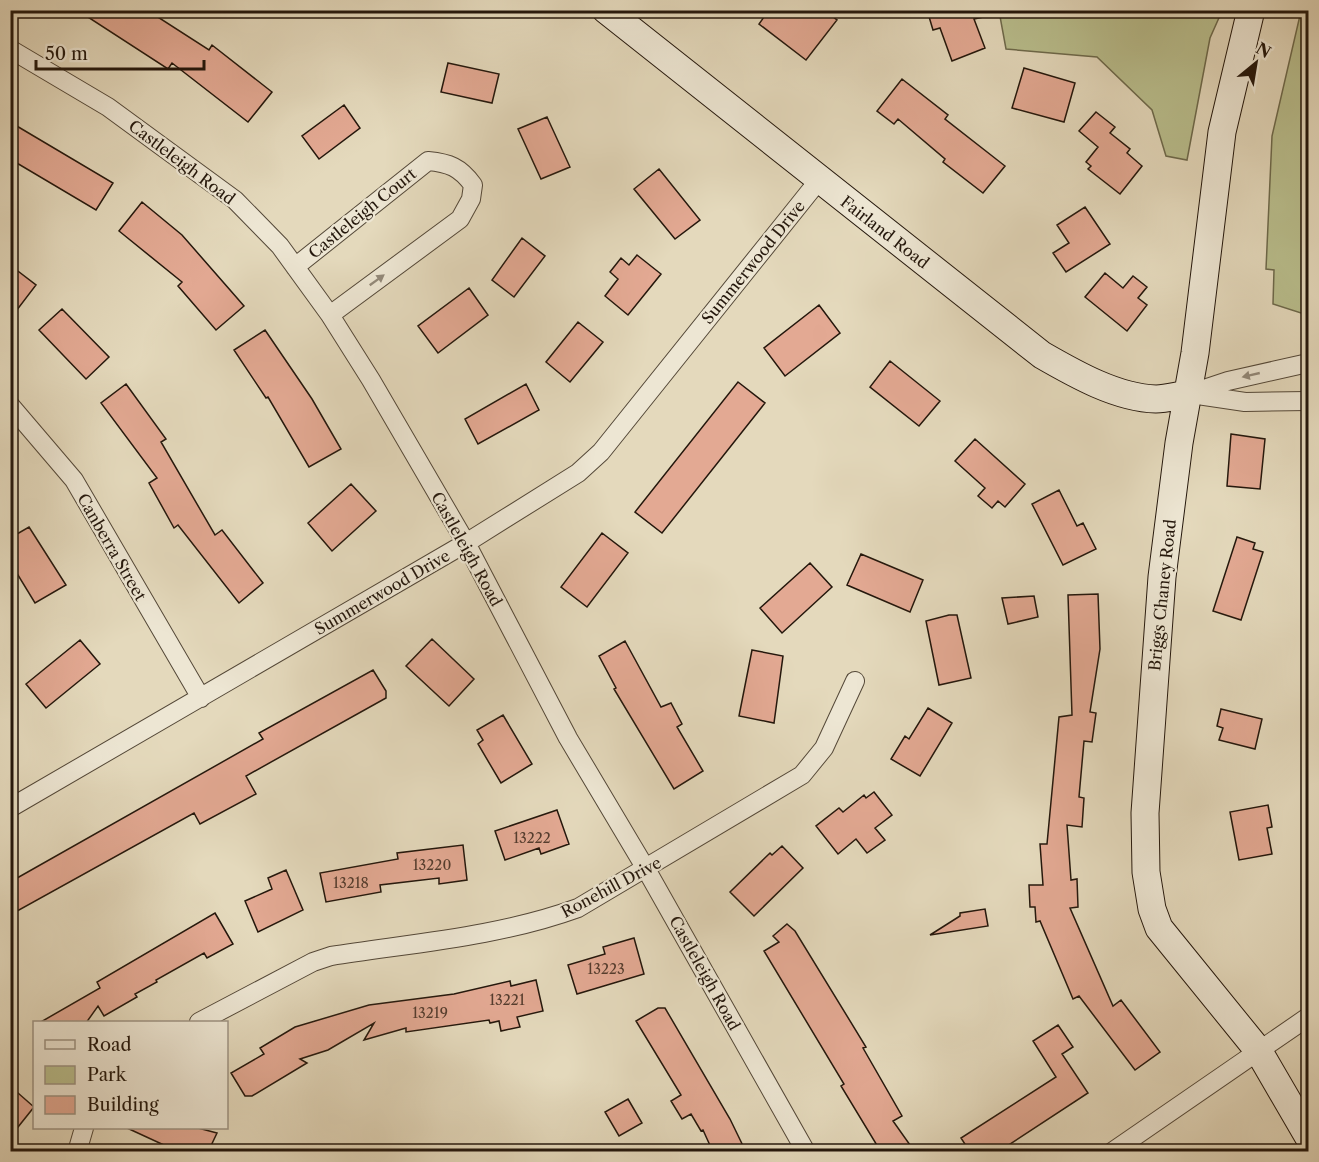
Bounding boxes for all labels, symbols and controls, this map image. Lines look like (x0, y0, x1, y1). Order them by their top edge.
scale bar (36, 33, 204, 71)
north arrow (1226, 33, 1286, 93)
text: N (1252, 38, 1275, 62)
text: 50 m (45, 43, 88, 65)
street label: Castleleigh Road (125, 116, 239, 209)
street label: Castleleigh Court (304, 163, 420, 263)
street label: Fairland Road (837, 191, 933, 273)
street label: Summerwood Drive (697, 196, 809, 328)
one-way arrow (368, 274, 384, 286)
one-way arrow (1242, 371, 1261, 381)
street label: Castleleigh Road (427, 488, 507, 610)
street label: Canberra Street (73, 490, 151, 605)
street label: Briggs Chaney Road (1144, 518, 1180, 672)
street label: Summerwood Drive (311, 545, 453, 639)
house number: 13222 (513, 829, 551, 847)
street label: Ronehill Drive (557, 852, 665, 922)
house number: 13220 (413, 856, 451, 874)
house number: 13218 (333, 874, 369, 892)
street label: Castleleigh Road (665, 912, 745, 1034)
house number: 13223 (587, 960, 625, 978)
house number: 13221 (489, 991, 525, 1009)
house number: 13219 (412, 1004, 448, 1022)
legend (33, 1021, 228, 1129)
text: Road (87, 1034, 132, 1056)
text: Park (87, 1064, 128, 1086)
text: Building (87, 1094, 159, 1116)

